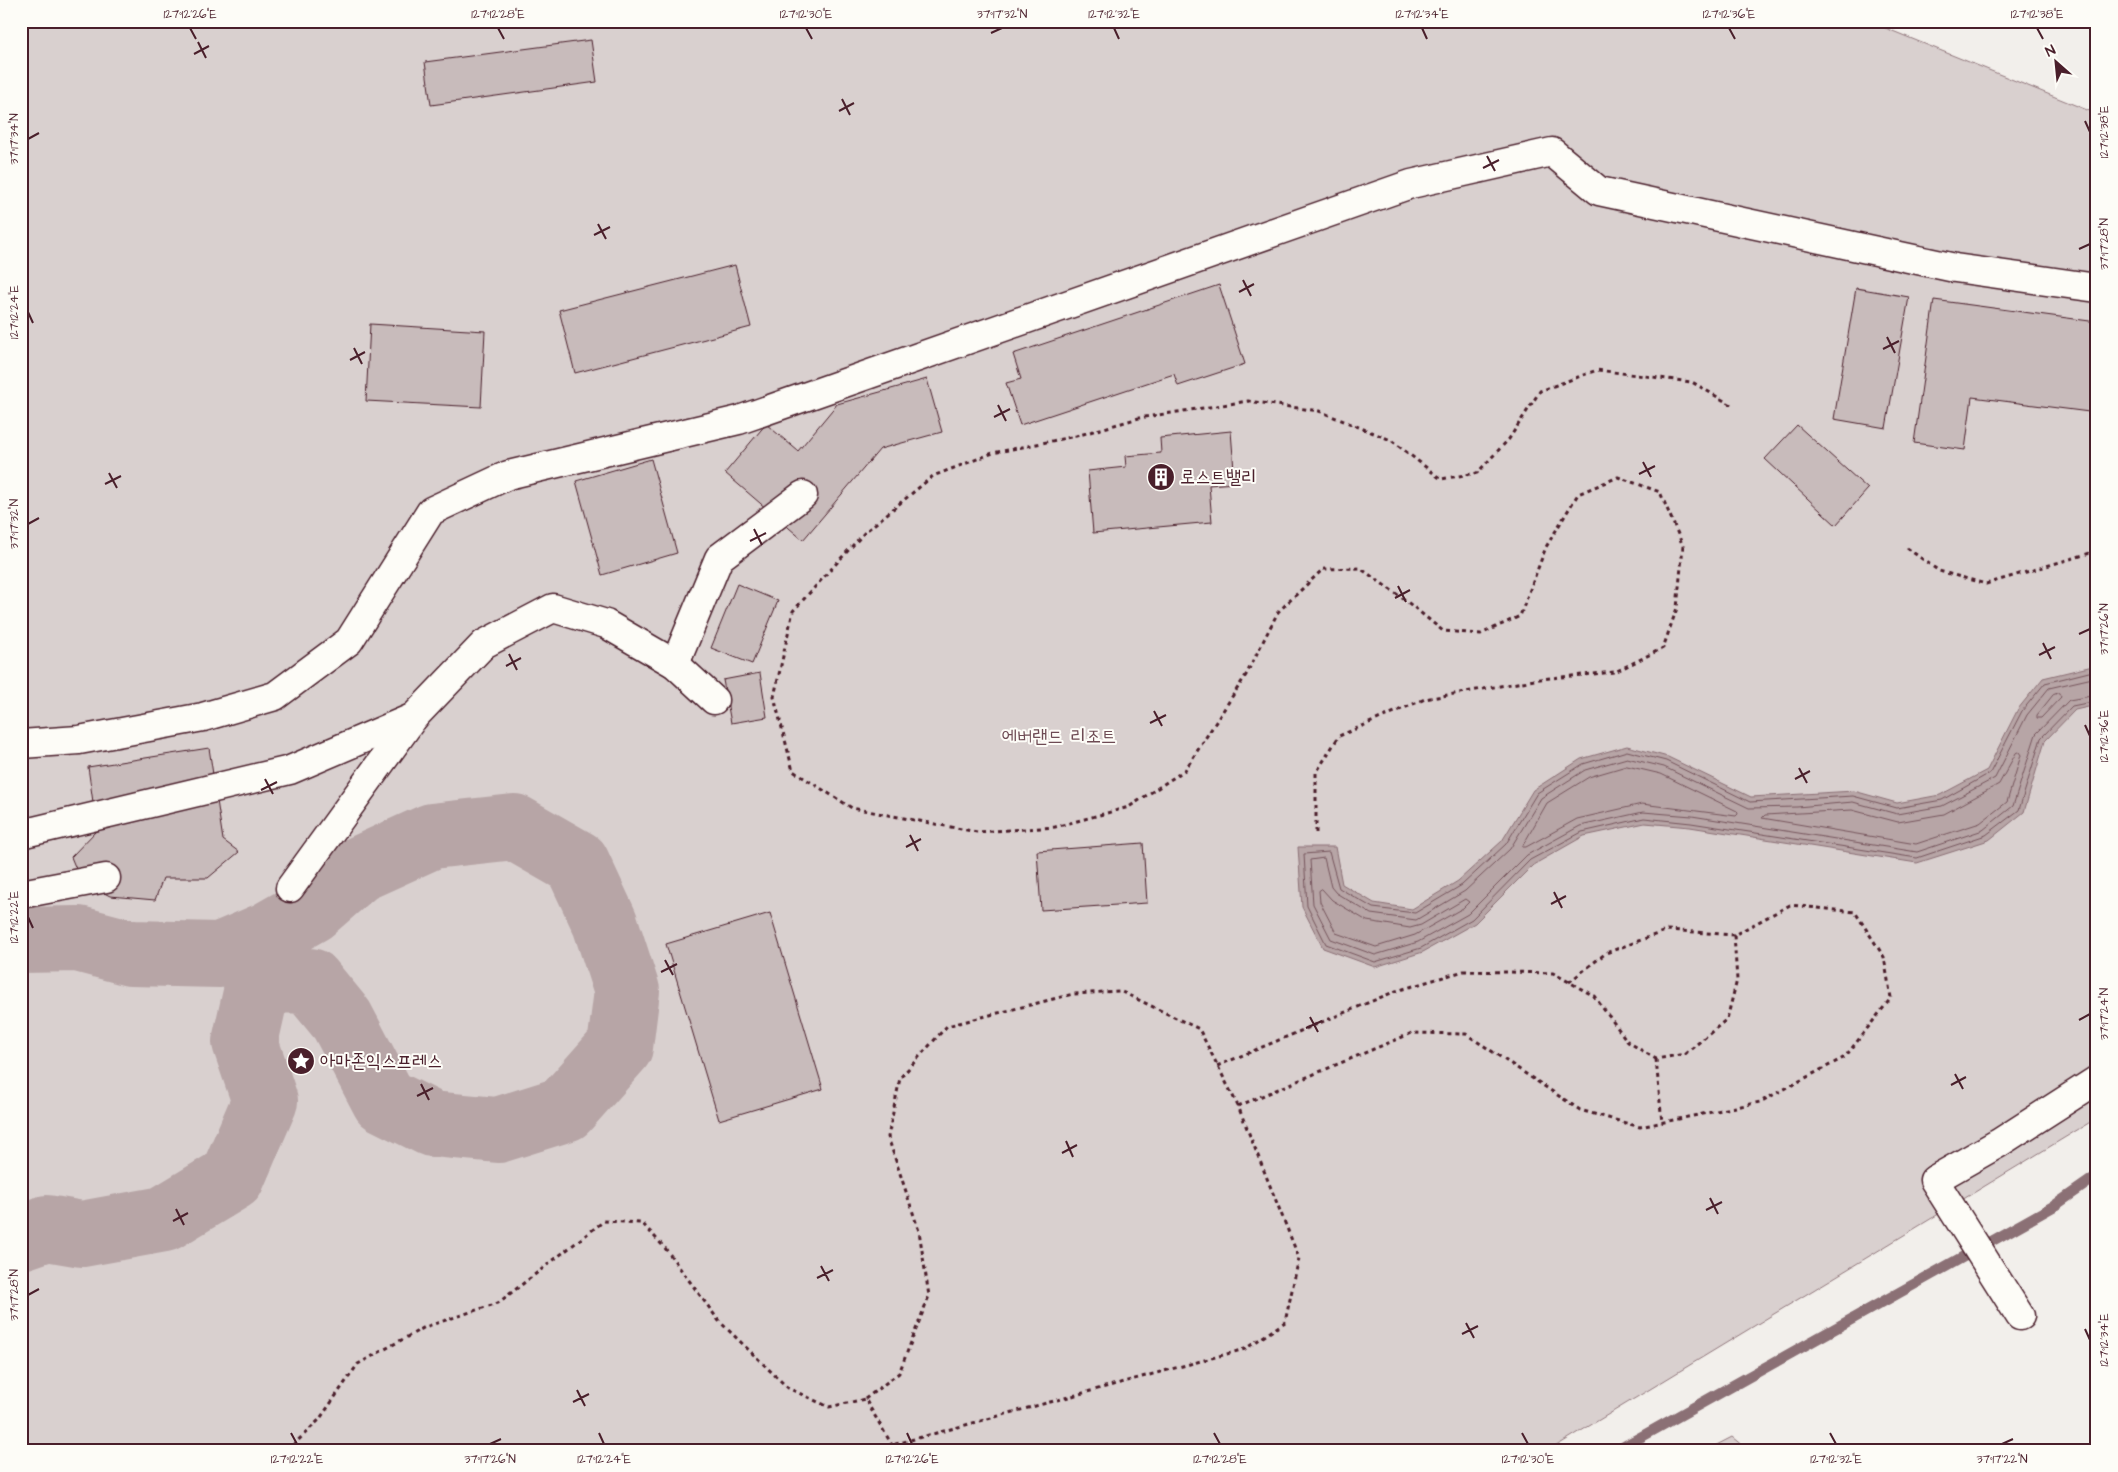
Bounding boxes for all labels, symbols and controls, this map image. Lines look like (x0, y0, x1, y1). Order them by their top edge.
text: 127°12'26"E (163, 6, 217, 23)
text: 127°12'28"E (471, 6, 525, 23)
text: 127°12'30"E (780, 6, 832, 23)
text: 37°17'32"N (977, 6, 1028, 23)
text: 127°12'32"E (1088, 6, 1140, 23)
text: 127°12'34"E (1396, 6, 1448, 23)
text: 127°12'36"E (1703, 6, 1755, 23)
text: 127°12'38"E (2011, 6, 2063, 23)
north arrow (2030, 38, 2080, 88)
text: N (2042, 40, 2059, 62)
text: 127°12'38"E (2096, 106, 2113, 158)
text: 37°17'34"N (6, 113, 23, 165)
text: 37°17'28"N (2096, 218, 2113, 270)
text: 127°12'24"E (6, 285, 23, 339)
building icon: 로스트밸리 (1146, 462, 1176, 492)
place label: 로스트밸리 (1180, 464, 1256, 491)
text: 37°17'32"N (6, 498, 23, 549)
text: 37°17'26"N (2096, 603, 2113, 655)
text: 127°12'36"E (2096, 710, 2113, 762)
park label: 에버랜드 리조트 (1002, 723, 1116, 750)
text: 127°12'22"E (6, 891, 23, 943)
text: 37°17'24"N (2096, 987, 2113, 1040)
place icon: 아마존익스프레스 (286, 1046, 316, 1076)
place label: 아마존익스프레스 (320, 1048, 442, 1075)
text: 37°17'28"N (6, 1269, 23, 1321)
text: 127°12'34"E (2096, 1314, 2113, 1366)
text: 127°12'22"E (271, 1451, 323, 1468)
text: 37°17'26"N (464, 1451, 516, 1468)
text: 127°12'24"E (577, 1451, 631, 1468)
text: 127°12'26"E (885, 1451, 939, 1468)
text: 127°12'28"E (1193, 1451, 1247, 1468)
text: 127°12'30"E (1502, 1451, 1554, 1468)
text: 127°12'32"E (1810, 1451, 1862, 1468)
text: 37°17'22"N (1976, 1451, 2028, 1468)

